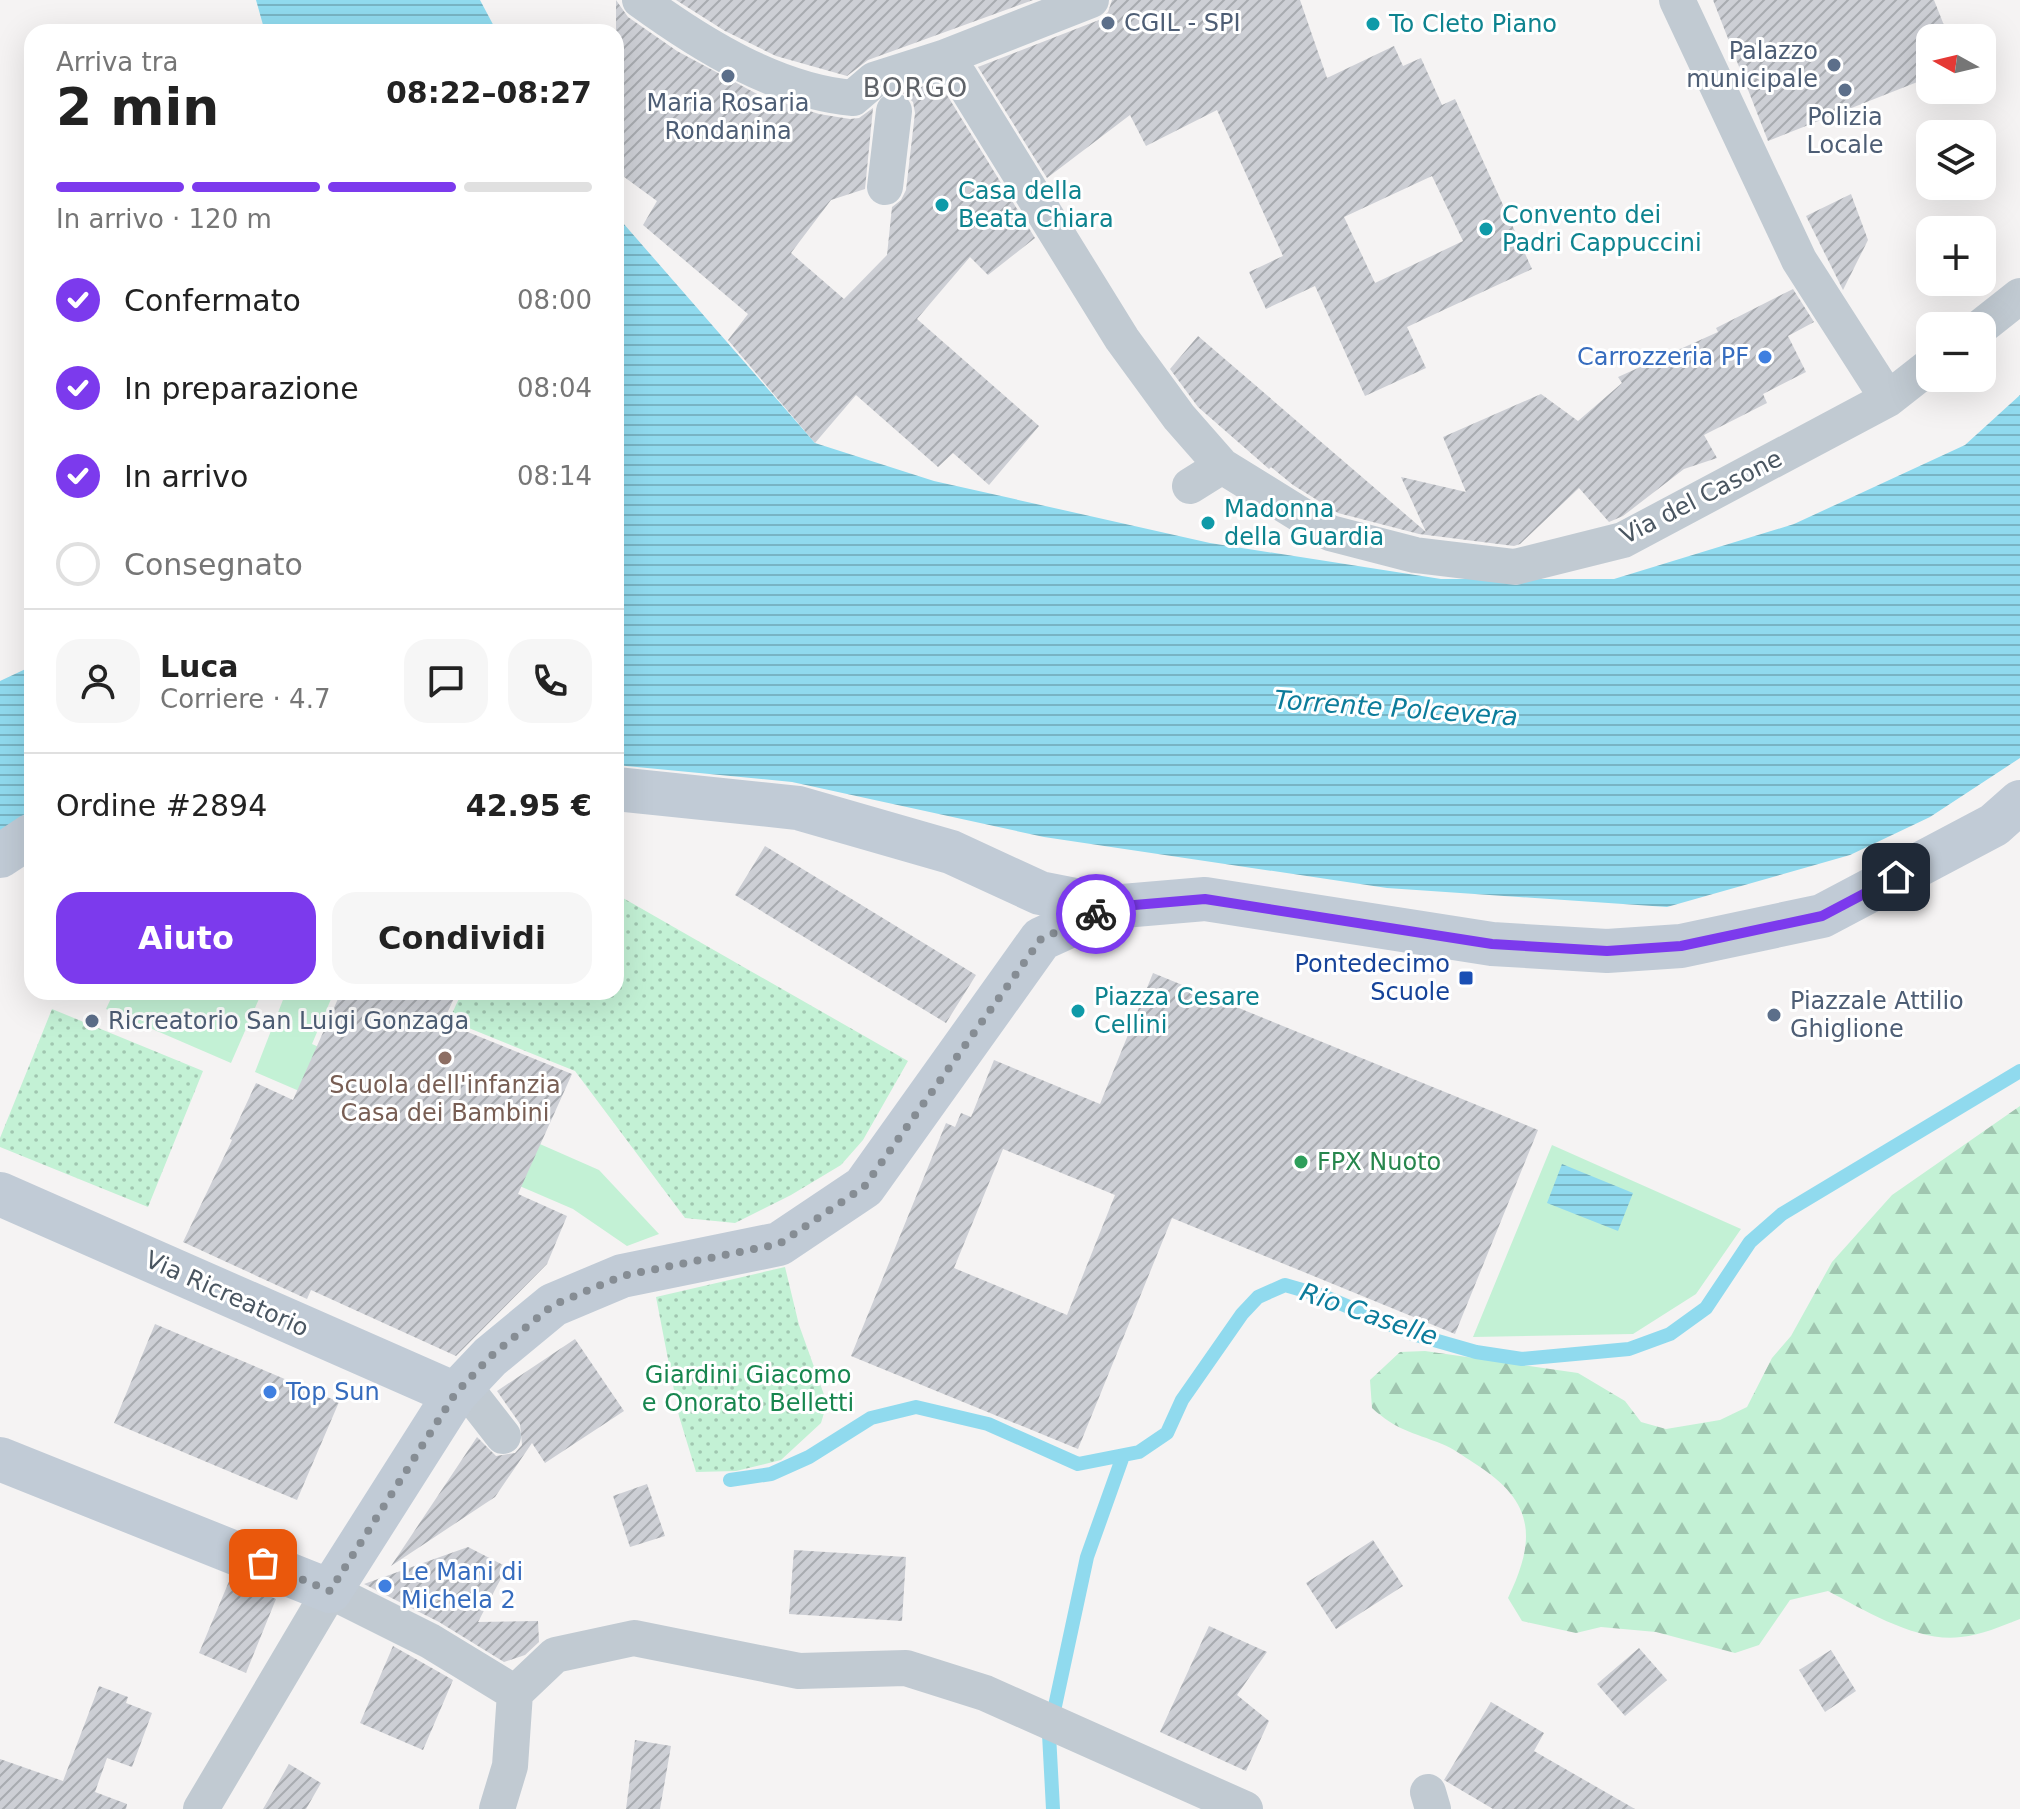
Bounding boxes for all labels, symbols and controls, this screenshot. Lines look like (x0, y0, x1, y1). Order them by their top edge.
place label: CGIL - SPI (1124, 9, 1241, 37)
place label: To Cleto Piano (1388, 10, 1557, 38)
marker: CGIL - SPI (1099, 14, 1117, 32)
marker: To Cleto Piano (1364, 15, 1382, 33)
north arrow (1916, 24, 1996, 104)
map controls (1916, 24, 1996, 392)
place label: Palazzo municipale (1686, 37, 1818, 93)
text: Arriva tra (56, 47, 178, 77)
marker: Palazzo municipale (1825, 56, 1843, 74)
marker: Maria Rosaria Rondanina (719, 67, 737, 85)
district label: BORGO (863, 73, 969, 103)
text: 08:22–08:27 (386, 75, 592, 110)
text: 2 min (56, 77, 219, 137)
marker: Polizia Locale (1836, 81, 1854, 99)
place label: Maria Rosaria Rondanina (646, 89, 810, 145)
place label: Polizia Locale (1807, 103, 1883, 159)
button: layers (1916, 120, 1996, 200)
place label: Casa della Beata Chiara (958, 177, 1114, 233)
marker: Casa della Beata Chiara (933, 196, 951, 214)
place label: Convento dei Padri Cappuccini (1502, 201, 1702, 257)
text: In arrivo · 120 m (56, 204, 272, 234)
button: + (1916, 216, 1996, 296)
marker: Convento dei Padri Cappuccini (1477, 220, 1495, 238)
icon: check (56, 278, 100, 322)
text: Confermato (124, 283, 301, 318)
text: 08:00 (517, 285, 592, 315)
button: − (1916, 312, 1996, 392)
place label: Carrozzeria PF (1577, 343, 1749, 371)
marker: Carrozzeria PF (1756, 348, 1774, 366)
icon: check (56, 366, 100, 410)
text: In preparazione (124, 371, 359, 406)
text: 08:04 (517, 373, 592, 403)
street label: Via del Casone (1615, 444, 1787, 550)
icon: check (56, 454, 100, 498)
text: In arrivo (124, 459, 248, 494)
text: 08:14 (517, 461, 592, 491)
place label: Madonna della Guardia (1224, 495, 1384, 551)
marker: Madonna della Guardia (1199, 514, 1217, 532)
text: Consegnato (124, 547, 303, 582)
button: person (56, 639, 140, 723)
button: chat (404, 639, 488, 723)
button: phone (508, 639, 592, 723)
text: Luca (160, 649, 239, 684)
text: Corriere · 4.7 (160, 684, 330, 714)
water label: Torrente Polcevera (1273, 685, 1519, 731)
text: Ordine #2894 (56, 788, 267, 823)
text: 42.95 € (466, 788, 592, 823)
pin (1862, 843, 1930, 911)
icon: home (1874, 855, 1918, 899)
courier (1056, 874, 1136, 954)
button: Aiuto (56, 892, 316, 984)
button: Condividi (332, 892, 592, 984)
icon: bike (1074, 892, 1118, 936)
place label: Pontedecimo Scuole (1294, 950, 1450, 1006)
marker: Pontedecimo Scuole (1457, 969, 1475, 987)
place label: Piazza Cesare Cellini (1094, 983, 1260, 1039)
place label: Piazzale Attilio Ghiglione (1790, 987, 1964, 1043)
marker: Piazza Cesare Cellini (1069, 1002, 1087, 1020)
marker: Piazzale Attilio Ghiglione (1765, 1006, 1783, 1024)
place label: Ricreatorio San Luigi Gonzaga (108, 1007, 469, 1035)
marker: Ricreatorio San Luigi Gonzaga (83, 1012, 101, 1030)
marker: Scuola dell'infanzia Casa dei Bambini (436, 1049, 454, 1067)
place label: Scuola dell'infanzia Casa dei Bambini (329, 1071, 561, 1127)
place label: FPX Nuoto (1317, 1148, 1441, 1176)
marker: FPX Nuoto (1292, 1153, 1310, 1171)
street label: Via Ricreatorio (141, 1246, 313, 1342)
water label: Rio Caselle (1296, 1276, 1442, 1352)
park label: Giardini Giacomo e Onorato Belletti (642, 1361, 854, 1417)
place label: Top Sun (285, 1378, 380, 1406)
marker: Top Sun (261, 1383, 279, 1401)
pin (229, 1529, 297, 1597)
icon: bag (241, 1541, 285, 1585)
place label: Le Mani di Michela 2 (401, 1558, 523, 1614)
marker: Le Mani di Michela 2 (376, 1577, 394, 1595)

